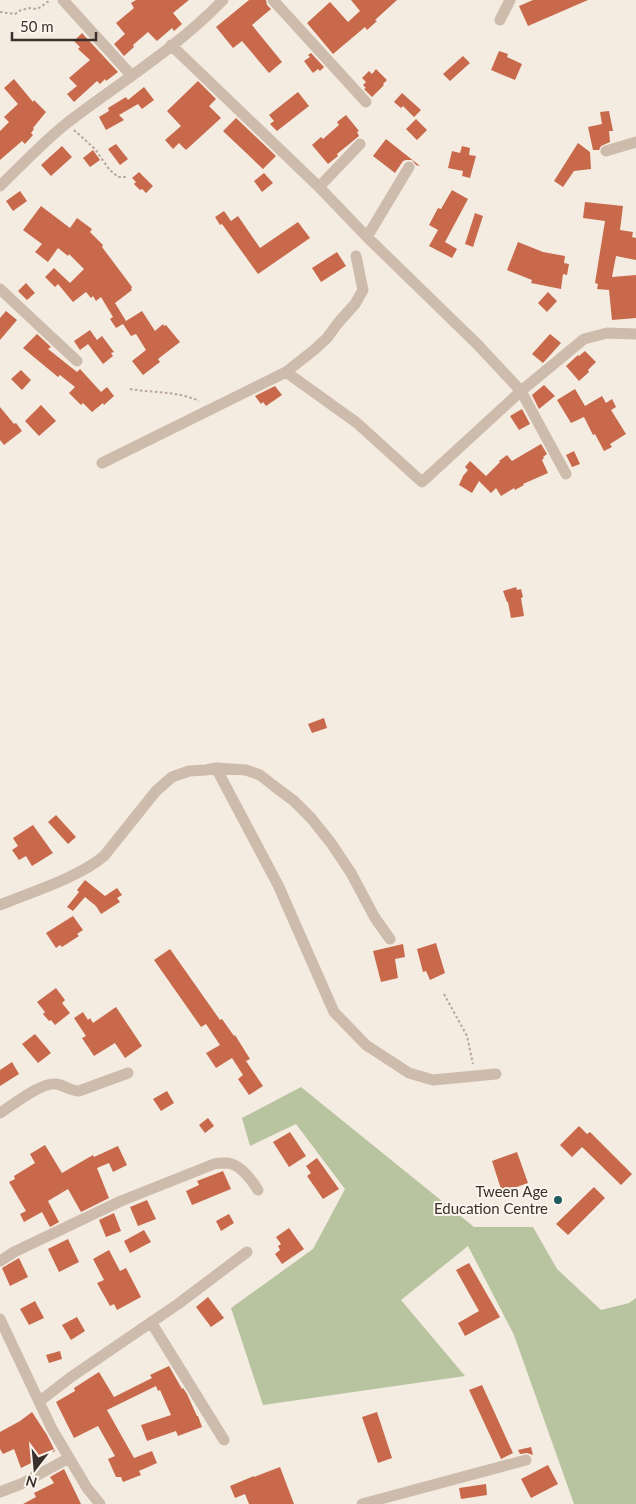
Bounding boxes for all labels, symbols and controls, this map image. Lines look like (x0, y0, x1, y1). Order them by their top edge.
scale bar (12, 10, 96, 42)
text: 50 m (20, 17, 54, 35)
place label: Tween Age Education Centre (434, 1182, 548, 1217)
marker: Tween Age Education Centre (552, 1194, 564, 1206)
north arrow (10, 1444, 60, 1494)
text: N (24, 1472, 39, 1492)

